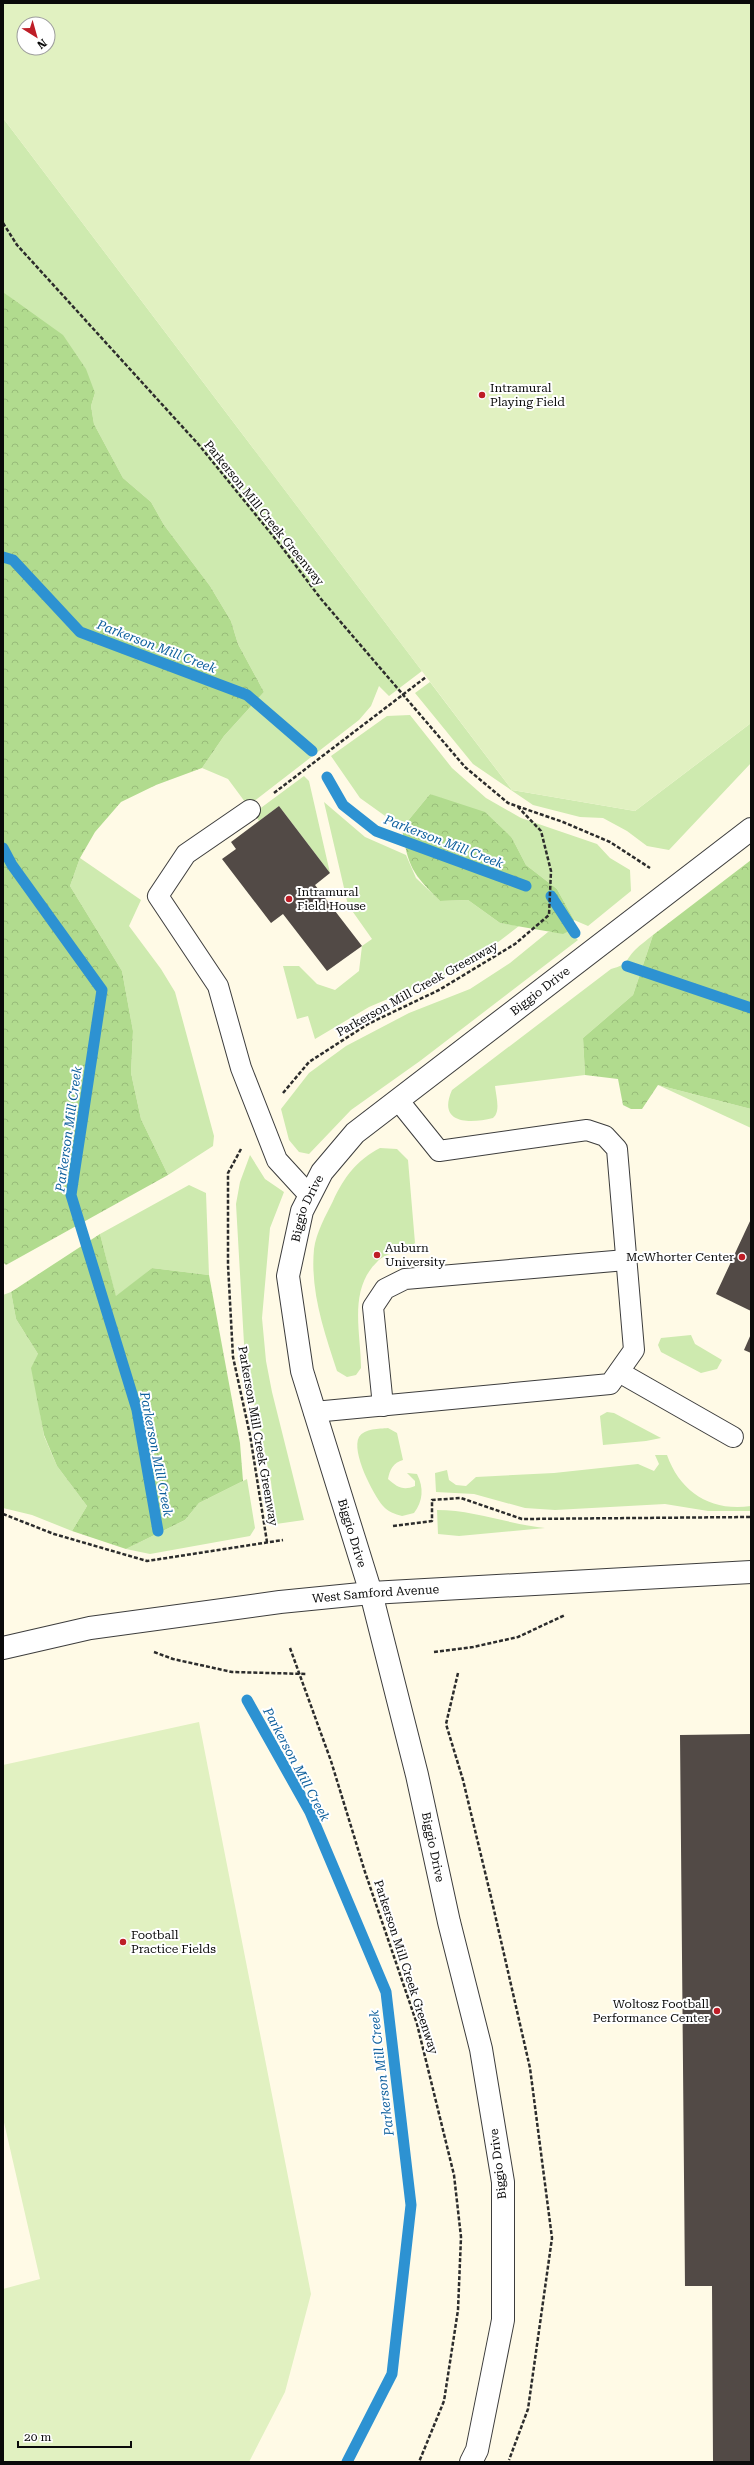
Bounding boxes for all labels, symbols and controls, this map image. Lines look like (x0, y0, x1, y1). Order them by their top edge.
north arrow (16, 16, 56, 56)
text: N (34, 36, 49, 52)
place label: Intramural Playing Field (490, 381, 565, 409)
marker: Intramural Playing Field (477, 390, 487, 400)
street label: Parkerson Mill Creek Greenway (201, 438, 327, 589)
water label: Parkerson Mill Creek (94, 616, 220, 676)
water label: Parkerson Mill Creek (381, 811, 507, 871)
place label: Intramural Field House (297, 885, 366, 913)
marker: Intramural Field House (284, 894, 294, 904)
street label: Parkerson Mill Creek Greenway (334, 938, 501, 1039)
street label: Biggio Drive (507, 964, 573, 1018)
water label: Parkerson Mill Creek (52, 1064, 85, 1194)
street label: Biggio Drive (289, 1172, 327, 1243)
place label: Auburn University (385, 1241, 446, 1269)
marker: Auburn University (372, 1250, 382, 1260)
place label: McWhorter Center (626, 1250, 734, 1264)
marker: McWhorter Center (737, 1252, 747, 1262)
street label: Parkerson Mill Creek Greenway (235, 1345, 281, 1528)
water label: Parkerson Mill Creek (137, 1390, 176, 1519)
street label: Biggio Drive (335, 1497, 369, 1569)
street label: West Samford Avenue (312, 1582, 440, 1606)
water label: Parkerson Mill Creek (260, 1704, 333, 1824)
street label: Biggio Drive (419, 1811, 447, 1884)
street label: Parkerson Mill Creek Greenway (371, 1878, 441, 2057)
place label: Football Practice Fields (131, 1928, 216, 1956)
marker: Football Practice Fields (118, 1937, 128, 1947)
place label: Woltosz Football Performance Center (593, 1997, 709, 2025)
marker: Woltosz Football Performance Center (712, 2006, 722, 2016)
water label: Parkerson Mill Creek (366, 2008, 397, 2138)
street label: Biggio Drive (487, 2127, 509, 2200)
scale bar (18, 2423, 131, 2449)
text: 20 m (24, 2430, 51, 2444)

